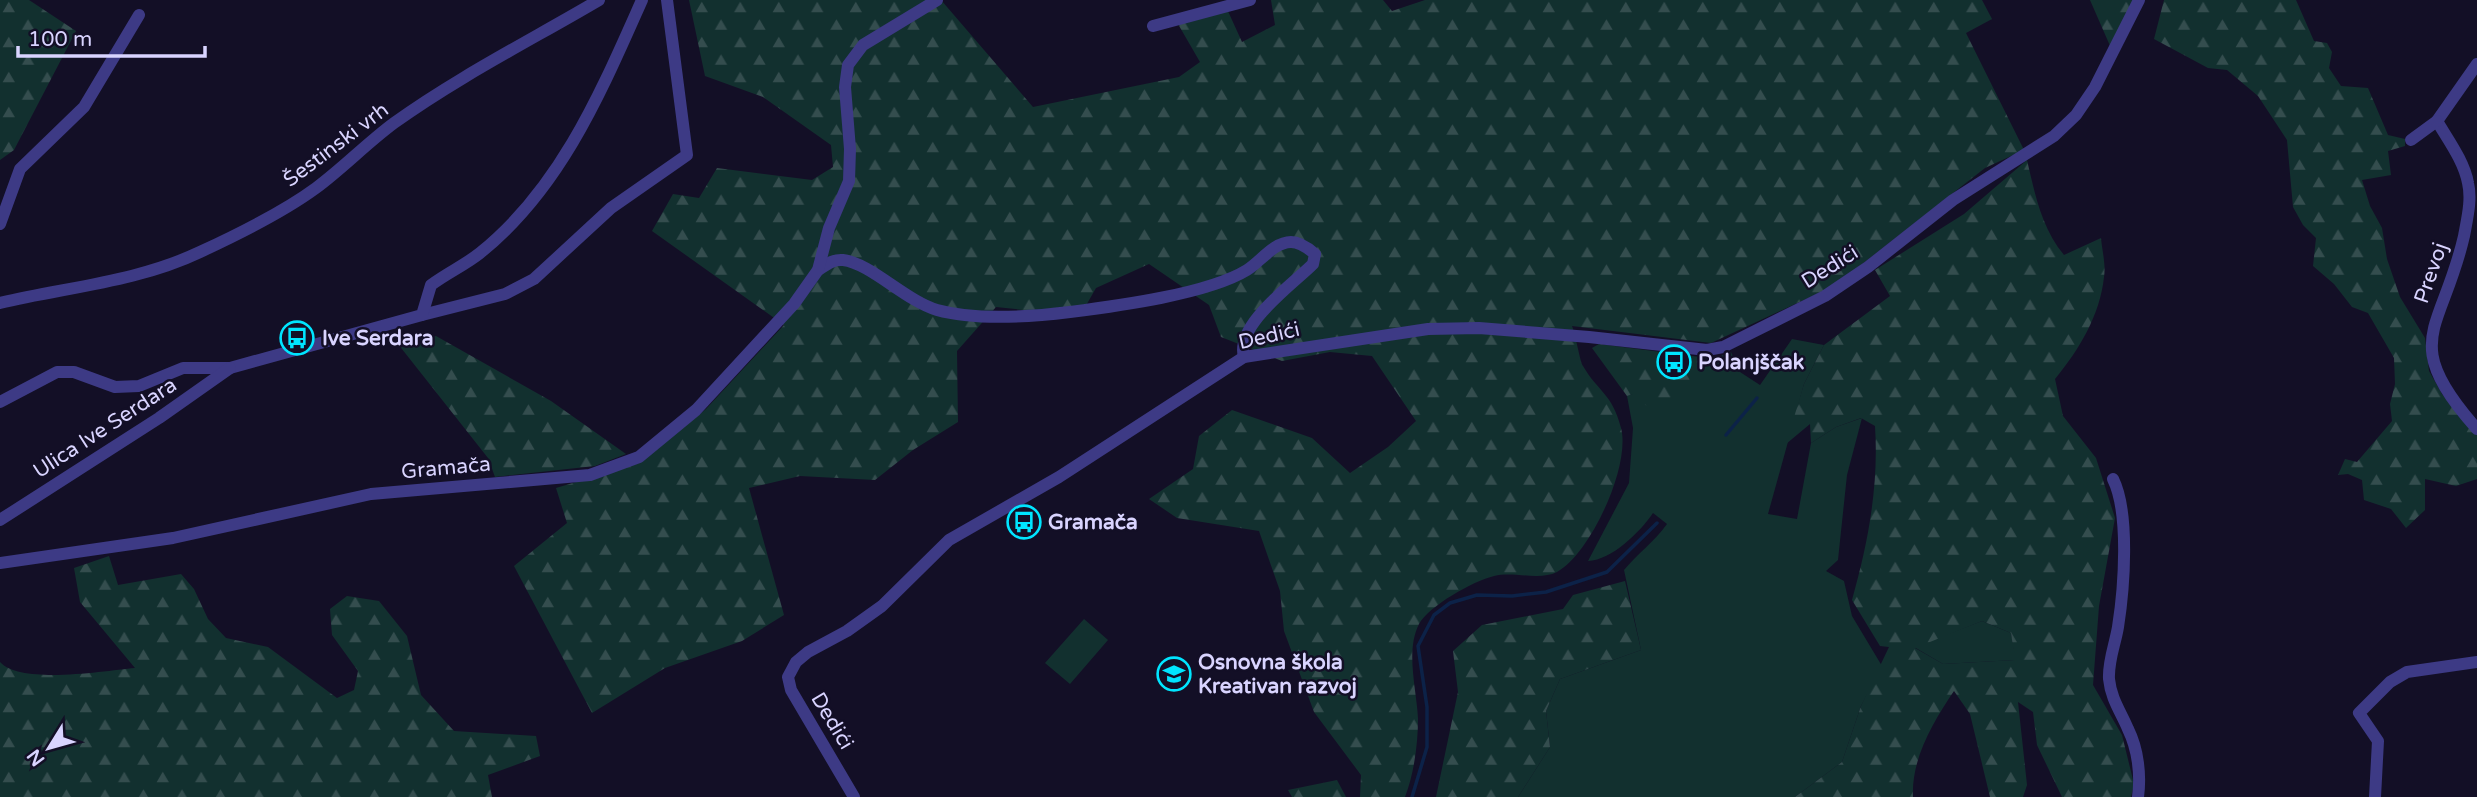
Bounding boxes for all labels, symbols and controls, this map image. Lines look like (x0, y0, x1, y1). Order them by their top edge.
scale bar (18, 14, 205, 58)
text: 100 m (28, 27, 92, 52)
street label: Šestinski vrh (279, 97, 393, 193)
street label: Prevoj (2409, 239, 2453, 307)
street label: Dedići (1797, 240, 1863, 294)
street label: Dedići (1236, 317, 1302, 355)
bus stop icon: Ive Serdara (278, 319, 316, 357)
place label: Ive Serdara (322, 326, 434, 351)
bus stop icon: Polanjščak (1655, 343, 1693, 381)
place label: Polanjščak (1698, 350, 1805, 375)
street label: Ulica Ive Serdara (29, 372, 181, 484)
street label: Gramača (400, 452, 492, 484)
bus stop icon: Gramača (1005, 503, 1043, 541)
place label: Gramača (1048, 510, 1138, 535)
place label: Osnovna škola Kreativan razvoj (1198, 650, 1357, 699)
school or university icon: Osnovna škola Kreativan razvoj (1155, 655, 1193, 693)
street label: Dedići (805, 688, 859, 754)
north arrow (14, 713, 84, 783)
text: N (23, 745, 50, 770)

